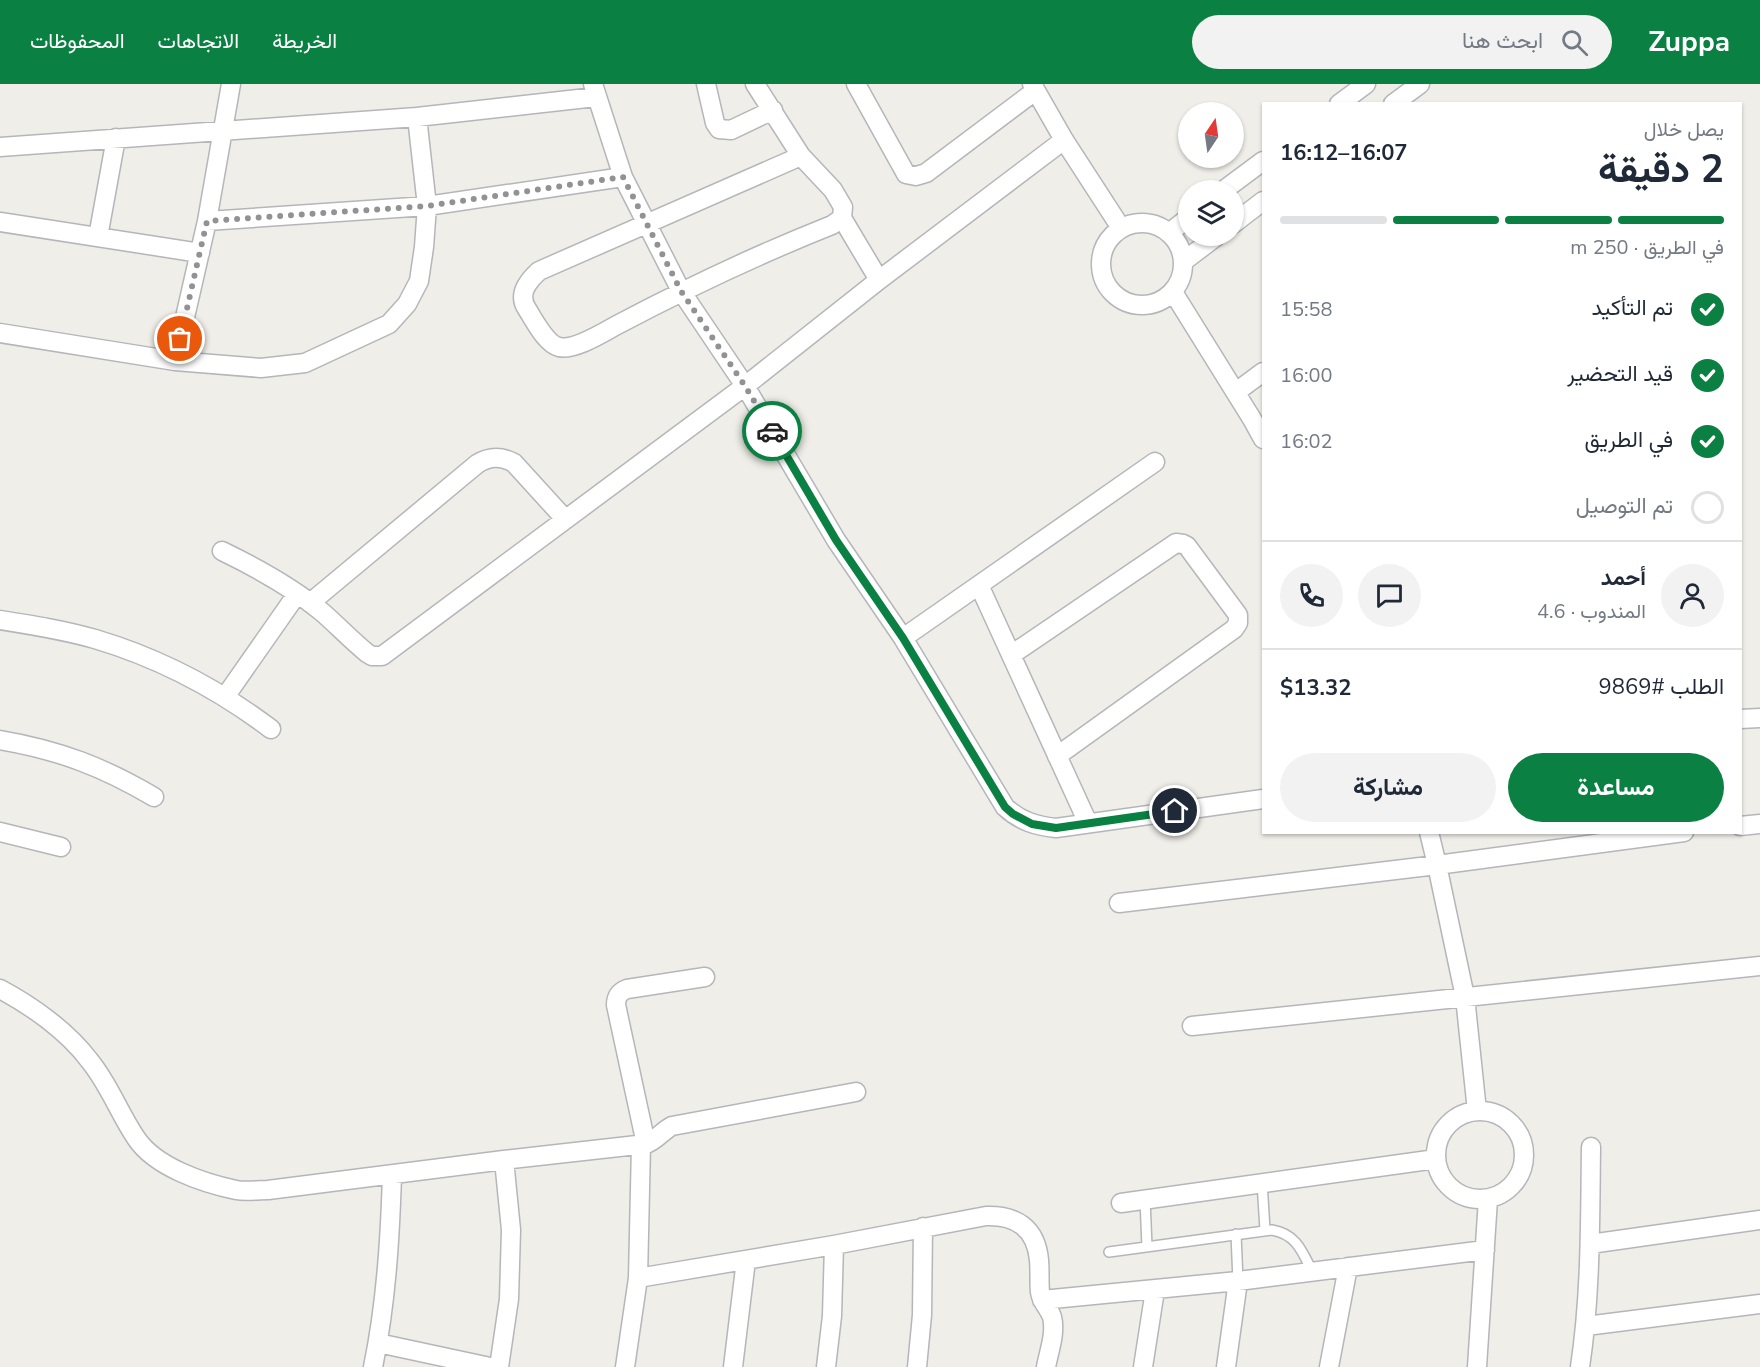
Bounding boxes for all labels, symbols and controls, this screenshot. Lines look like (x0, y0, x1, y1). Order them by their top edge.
search box (1192, 15, 1612, 69)
text: Zuppa (1648, 23, 1730, 61)
text: ابحث هنا (1462, 26, 1543, 56)
icon: search (1558, 26, 1591, 59)
text: المحفوظات (30, 27, 125, 55)
text: الاتجاهات (158, 27, 239, 55)
text: الخريطة (272, 27, 337, 55)
north arrow (1178, 102, 1244, 168)
map controls (1178, 102, 1244, 246)
text: يصل خلال (1644, 116, 1724, 143)
text: 16:07–16:12 (1280, 138, 1408, 168)
text: 2 دقيقة (1598, 143, 1724, 196)
button: layers (1178, 180, 1244, 246)
text: في الطريق · 250 m (1570, 234, 1724, 261)
text: تم التأكيد (1592, 293, 1673, 323)
icon: check (1691, 293, 1724, 326)
text: 15:58 (1280, 296, 1333, 323)
pin (154, 313, 205, 364)
icon: bag (163, 322, 196, 355)
text: قيد التحضير (1567, 359, 1673, 389)
icon: check (1691, 359, 1724, 392)
text: 16:00 (1280, 362, 1333, 389)
courier (742, 401, 802, 461)
icon: car (756, 415, 789, 448)
text: في الطريق (1584, 425, 1673, 455)
icon: check (1691, 425, 1724, 458)
text: 16:02 (1280, 428, 1333, 455)
text: تم التوصيل (1576, 491, 1673, 521)
text: أحمد (1601, 563, 1646, 593)
button: phone (1280, 564, 1343, 627)
button: chat (1358, 564, 1421, 627)
button: person (1661, 564, 1724, 627)
text: المندوب · 4.6 (1537, 598, 1646, 625)
text: الطلب #9869 (1599, 672, 1724, 702)
text: $13.32 (1280, 673, 1351, 703)
button: مشاركة (1280, 753, 1496, 822)
button: مساعدة (1508, 753, 1724, 822)
pin (1149, 785, 1200, 836)
icon: home (1158, 794, 1191, 827)

